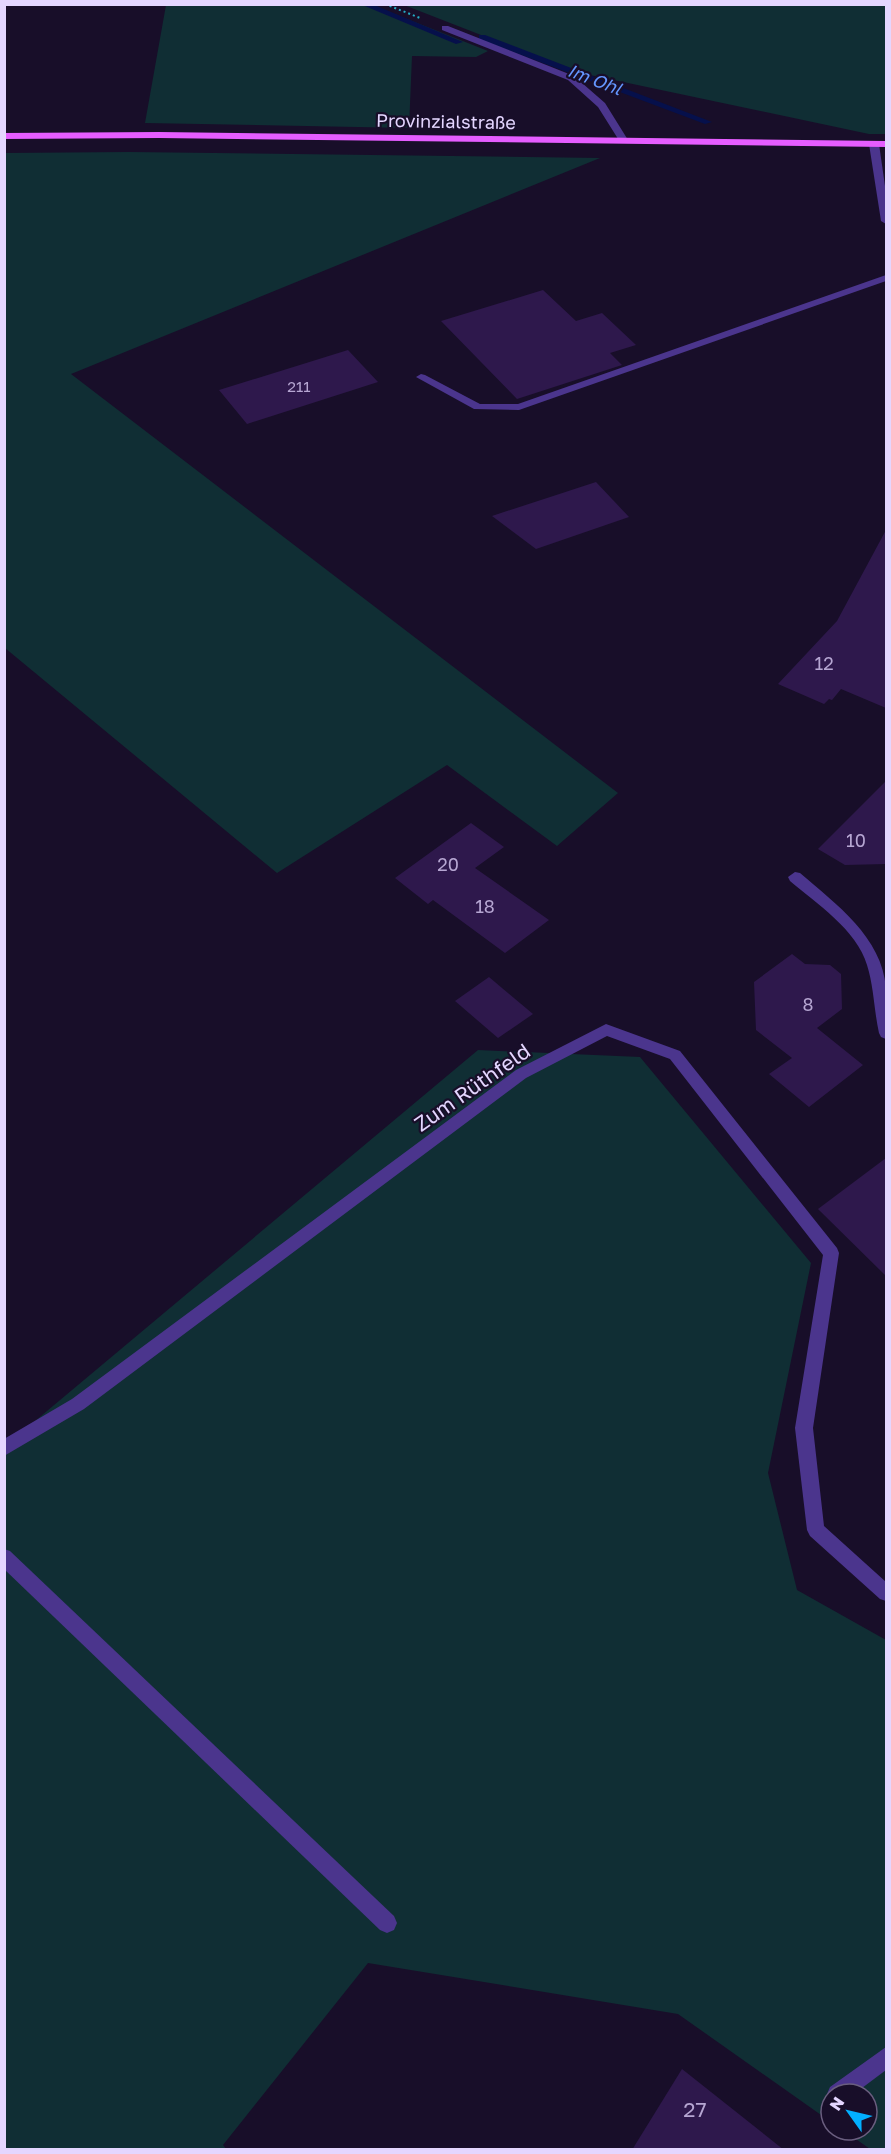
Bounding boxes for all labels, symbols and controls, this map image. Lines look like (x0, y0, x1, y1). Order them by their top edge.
water label: Im Ohl (565, 59, 626, 100)
street label: Provinzialstraße (376, 109, 516, 133)
house number: 211 (287, 377, 311, 395)
house number: 12 (814, 652, 834, 674)
house number: 10 (846, 829, 866, 851)
house number: 20 (437, 853, 459, 875)
house number: 18 (475, 895, 495, 917)
house number: 8 (803, 993, 813, 1015)
street label: Zum Rüthfeld (409, 1037, 535, 1137)
north arrow (819, 2082, 879, 2142)
text: N (825, 2093, 848, 2114)
house number: 27 (683, 2096, 707, 2122)

